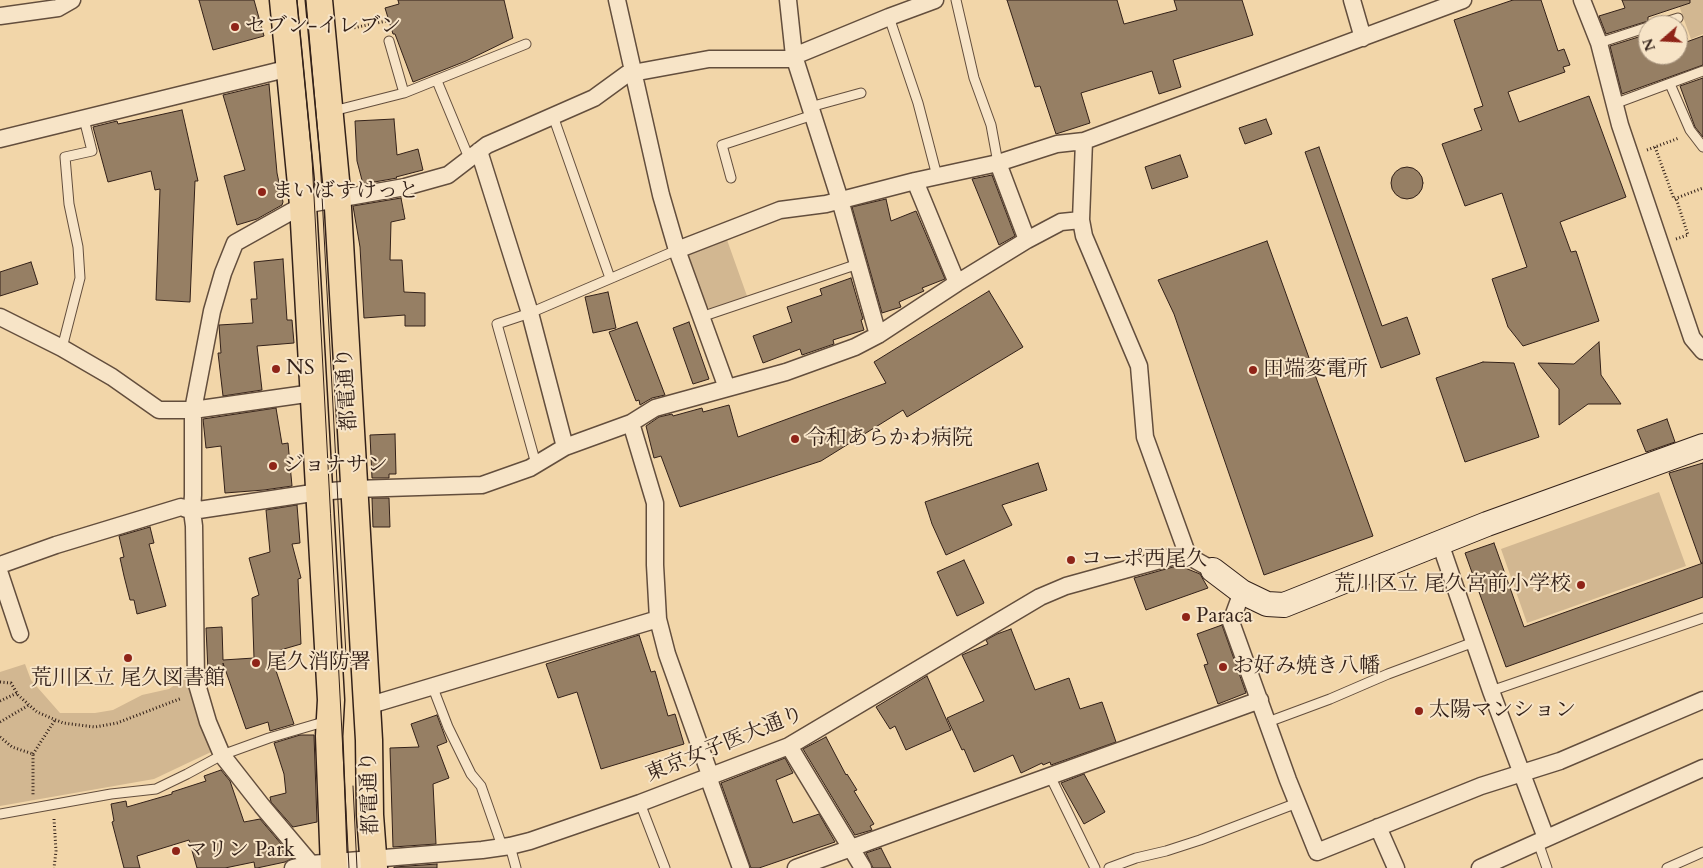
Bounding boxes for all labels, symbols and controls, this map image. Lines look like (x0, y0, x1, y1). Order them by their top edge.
place label: セブン-イレブン (245, 14, 401, 40)
north arrow (1638, 15, 1688, 65)
marker: セブン-イレブン (229, 21, 241, 33)
text: N (1638, 36, 1660, 54)
place label: まいばすけっと (272, 179, 419, 205)
marker: まいばすけっと (256, 186, 268, 198)
street label: 都電通り (333, 346, 363, 432)
place label: NS (286, 356, 314, 382)
place label: 田端変電所 (1263, 357, 1368, 383)
marker: NS (270, 363, 282, 375)
marker: 田端変電所 (1247, 364, 1259, 376)
place label: 令和あらかわ病院 (805, 426, 973, 452)
marker: 令和あらかわ病院 (789, 433, 801, 445)
place label: ジョナサン (283, 453, 388, 479)
marker: ジョナサン (267, 460, 279, 472)
place label: コーポ西尾久 (1081, 547, 1207, 573)
marker: コーポ西尾久 (1065, 554, 1077, 566)
place label: 荒川区立 尾久宮前小学校 (1334, 572, 1571, 598)
marker: 荒川区立 尾久宮前小学校 (1575, 579, 1587, 591)
place label: Paraca (1196, 604, 1253, 630)
marker: Paraca (1180, 611, 1192, 623)
place label: 尾久消防署 (266, 650, 371, 676)
marker: 荒川区立 尾久図書館 (122, 652, 134, 664)
place label: お好み焼き八幡 (1233, 654, 1380, 680)
marker: 尾久消防署 (250, 657, 262, 669)
marker: お好み焼き八幡 (1217, 661, 1229, 673)
place label: 荒川区立 尾久図書館 (31, 666, 225, 692)
place label: 太陽マンション (1429, 698, 1576, 724)
street label: 東京女子医大通り (642, 702, 808, 788)
marker: 太陽マンション (1413, 705, 1425, 717)
street label: 都電通り (357, 751, 385, 835)
place label: マリン Park (186, 838, 295, 864)
marker: マリン Park (170, 845, 182, 857)

